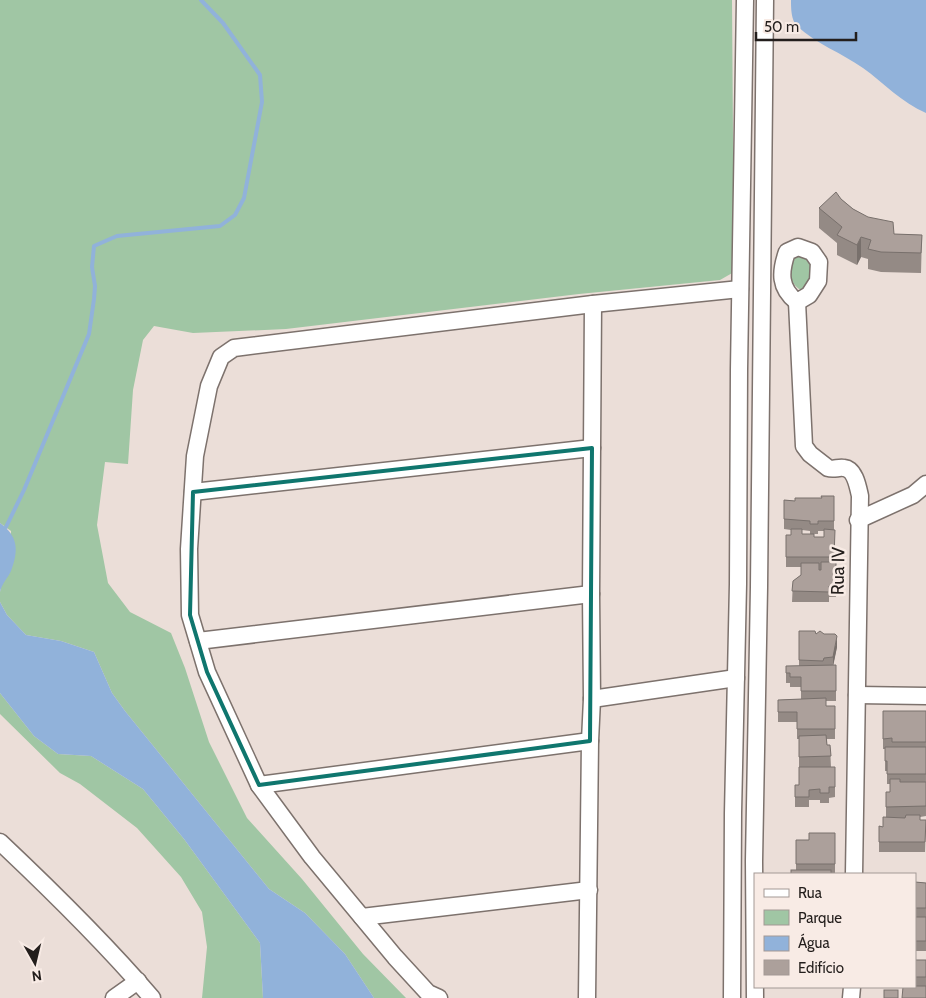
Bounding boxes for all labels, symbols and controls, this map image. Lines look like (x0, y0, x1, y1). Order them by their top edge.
scale bar (756, 10, 856, 42)
text: 50 m (764, 18, 799, 36)
street label: Rua IV (827, 547, 849, 595)
legend (754, 873, 916, 988)
text: Rua (798, 884, 823, 902)
text: Parque (798, 909, 842, 927)
text: Água (798, 933, 830, 952)
north arrow (10, 938, 60, 988)
text: Edifício (798, 959, 844, 977)
text: N (31, 966, 43, 985)

